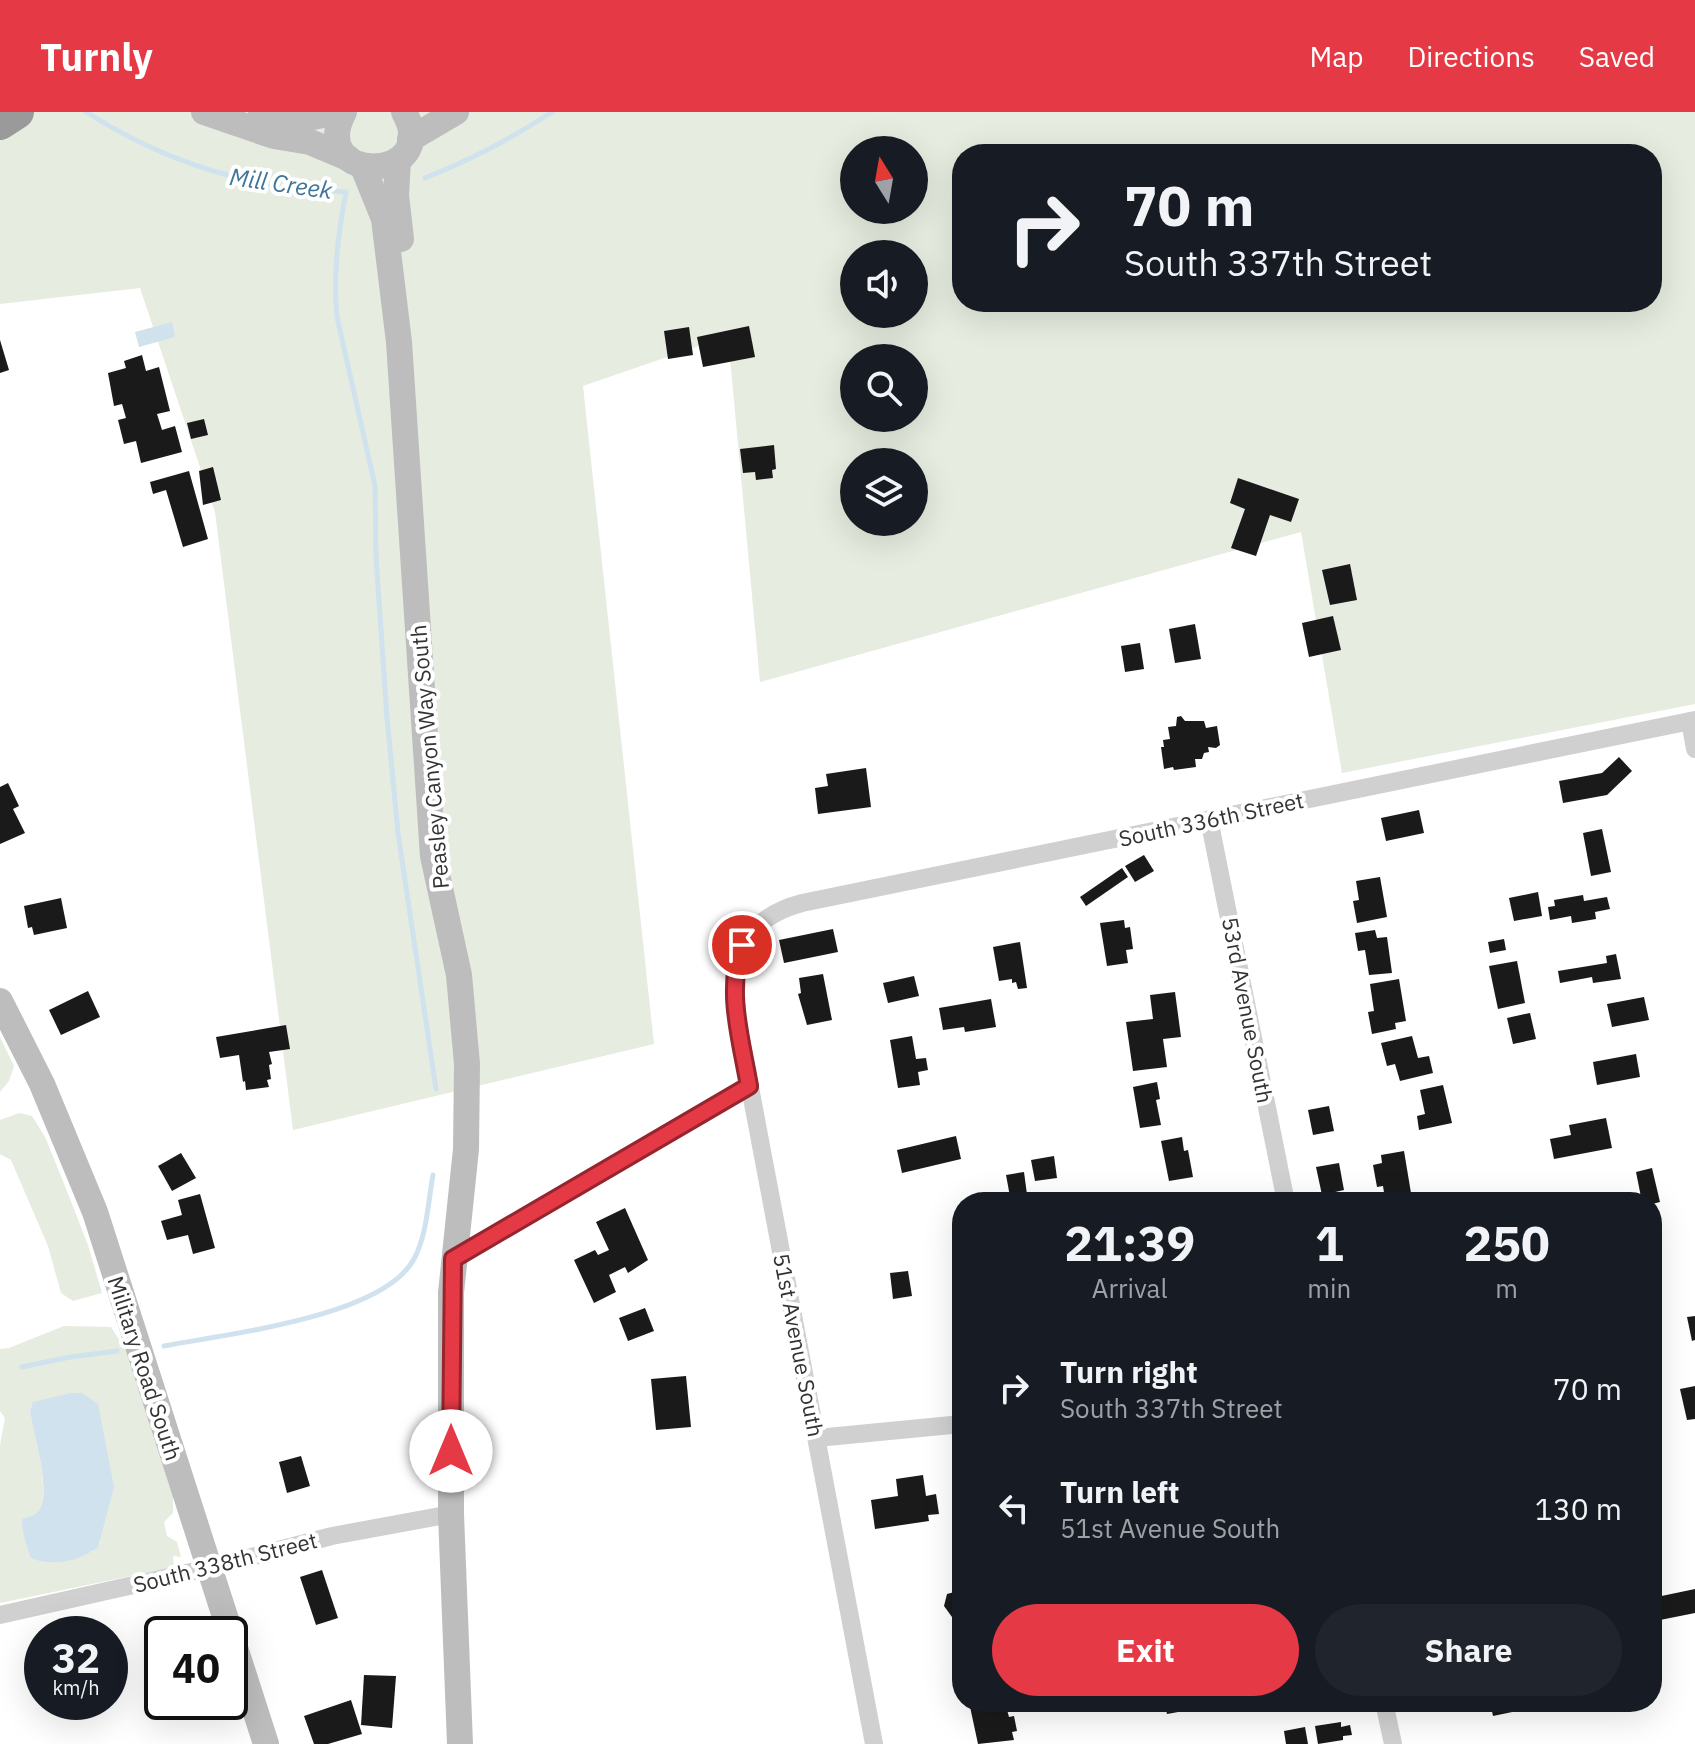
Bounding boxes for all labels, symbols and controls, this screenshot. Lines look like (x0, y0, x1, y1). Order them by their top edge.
text: Turnly (40, 32, 153, 81)
text: Map (1309, 38, 1363, 75)
text: Directions (1407, 38, 1535, 75)
text: Saved (1579, 38, 1655, 75)
north arrow (840, 136, 928, 224)
map controls (840, 136, 928, 536)
water label: Mill Creek (228, 160, 335, 206)
text: 70 m (1124, 169, 1254, 241)
icon: right (992, 176, 1096, 280)
text: South 337th Street (1124, 239, 1432, 286)
button: sound (840, 240, 928, 328)
button: search (840, 344, 928, 432)
button: layers (840, 448, 928, 536)
street label: Peasley Canyon Way South (403, 624, 455, 890)
street label: South 336th Street (1116, 785, 1306, 853)
pin (708, 911, 776, 979)
street label: 53rd Avenue South (1216, 915, 1280, 1105)
icon: arrive (720, 923, 764, 967)
text: 21:39 (1064, 1212, 1195, 1274)
text: 1 (1315, 1212, 1344, 1274)
text: 250 (1463, 1212, 1550, 1274)
street label: 51st Avenue South (767, 1251, 831, 1439)
text: Arrival (1092, 1271, 1168, 1305)
text: min (1307, 1271, 1351, 1305)
text: m (1495, 1271, 1518, 1305)
street label: Military Road South (101, 1272, 189, 1464)
text: Turn right (1060, 1352, 1198, 1391)
icon: right (992, 1366, 1036, 1410)
text: 70 m (1553, 1369, 1622, 1408)
text: South 337th Street (1060, 1391, 1283, 1425)
position arrow (409, 1409, 493, 1493)
text: Turn left (1060, 1472, 1179, 1511)
icon: left (992, 1486, 1036, 1530)
text: 130 m (1535, 1489, 1622, 1528)
text: 51st Avenue South (1060, 1511, 1280, 1545)
street label: South 338th Street (130, 1525, 320, 1599)
button: Exit (992, 1604, 1299, 1696)
button: Share (1315, 1604, 1622, 1696)
speed limit sign: 40 (144, 1616, 248, 1720)
text: 32 (52, 1632, 100, 1684)
text: km/h (52, 1674, 100, 1701)

